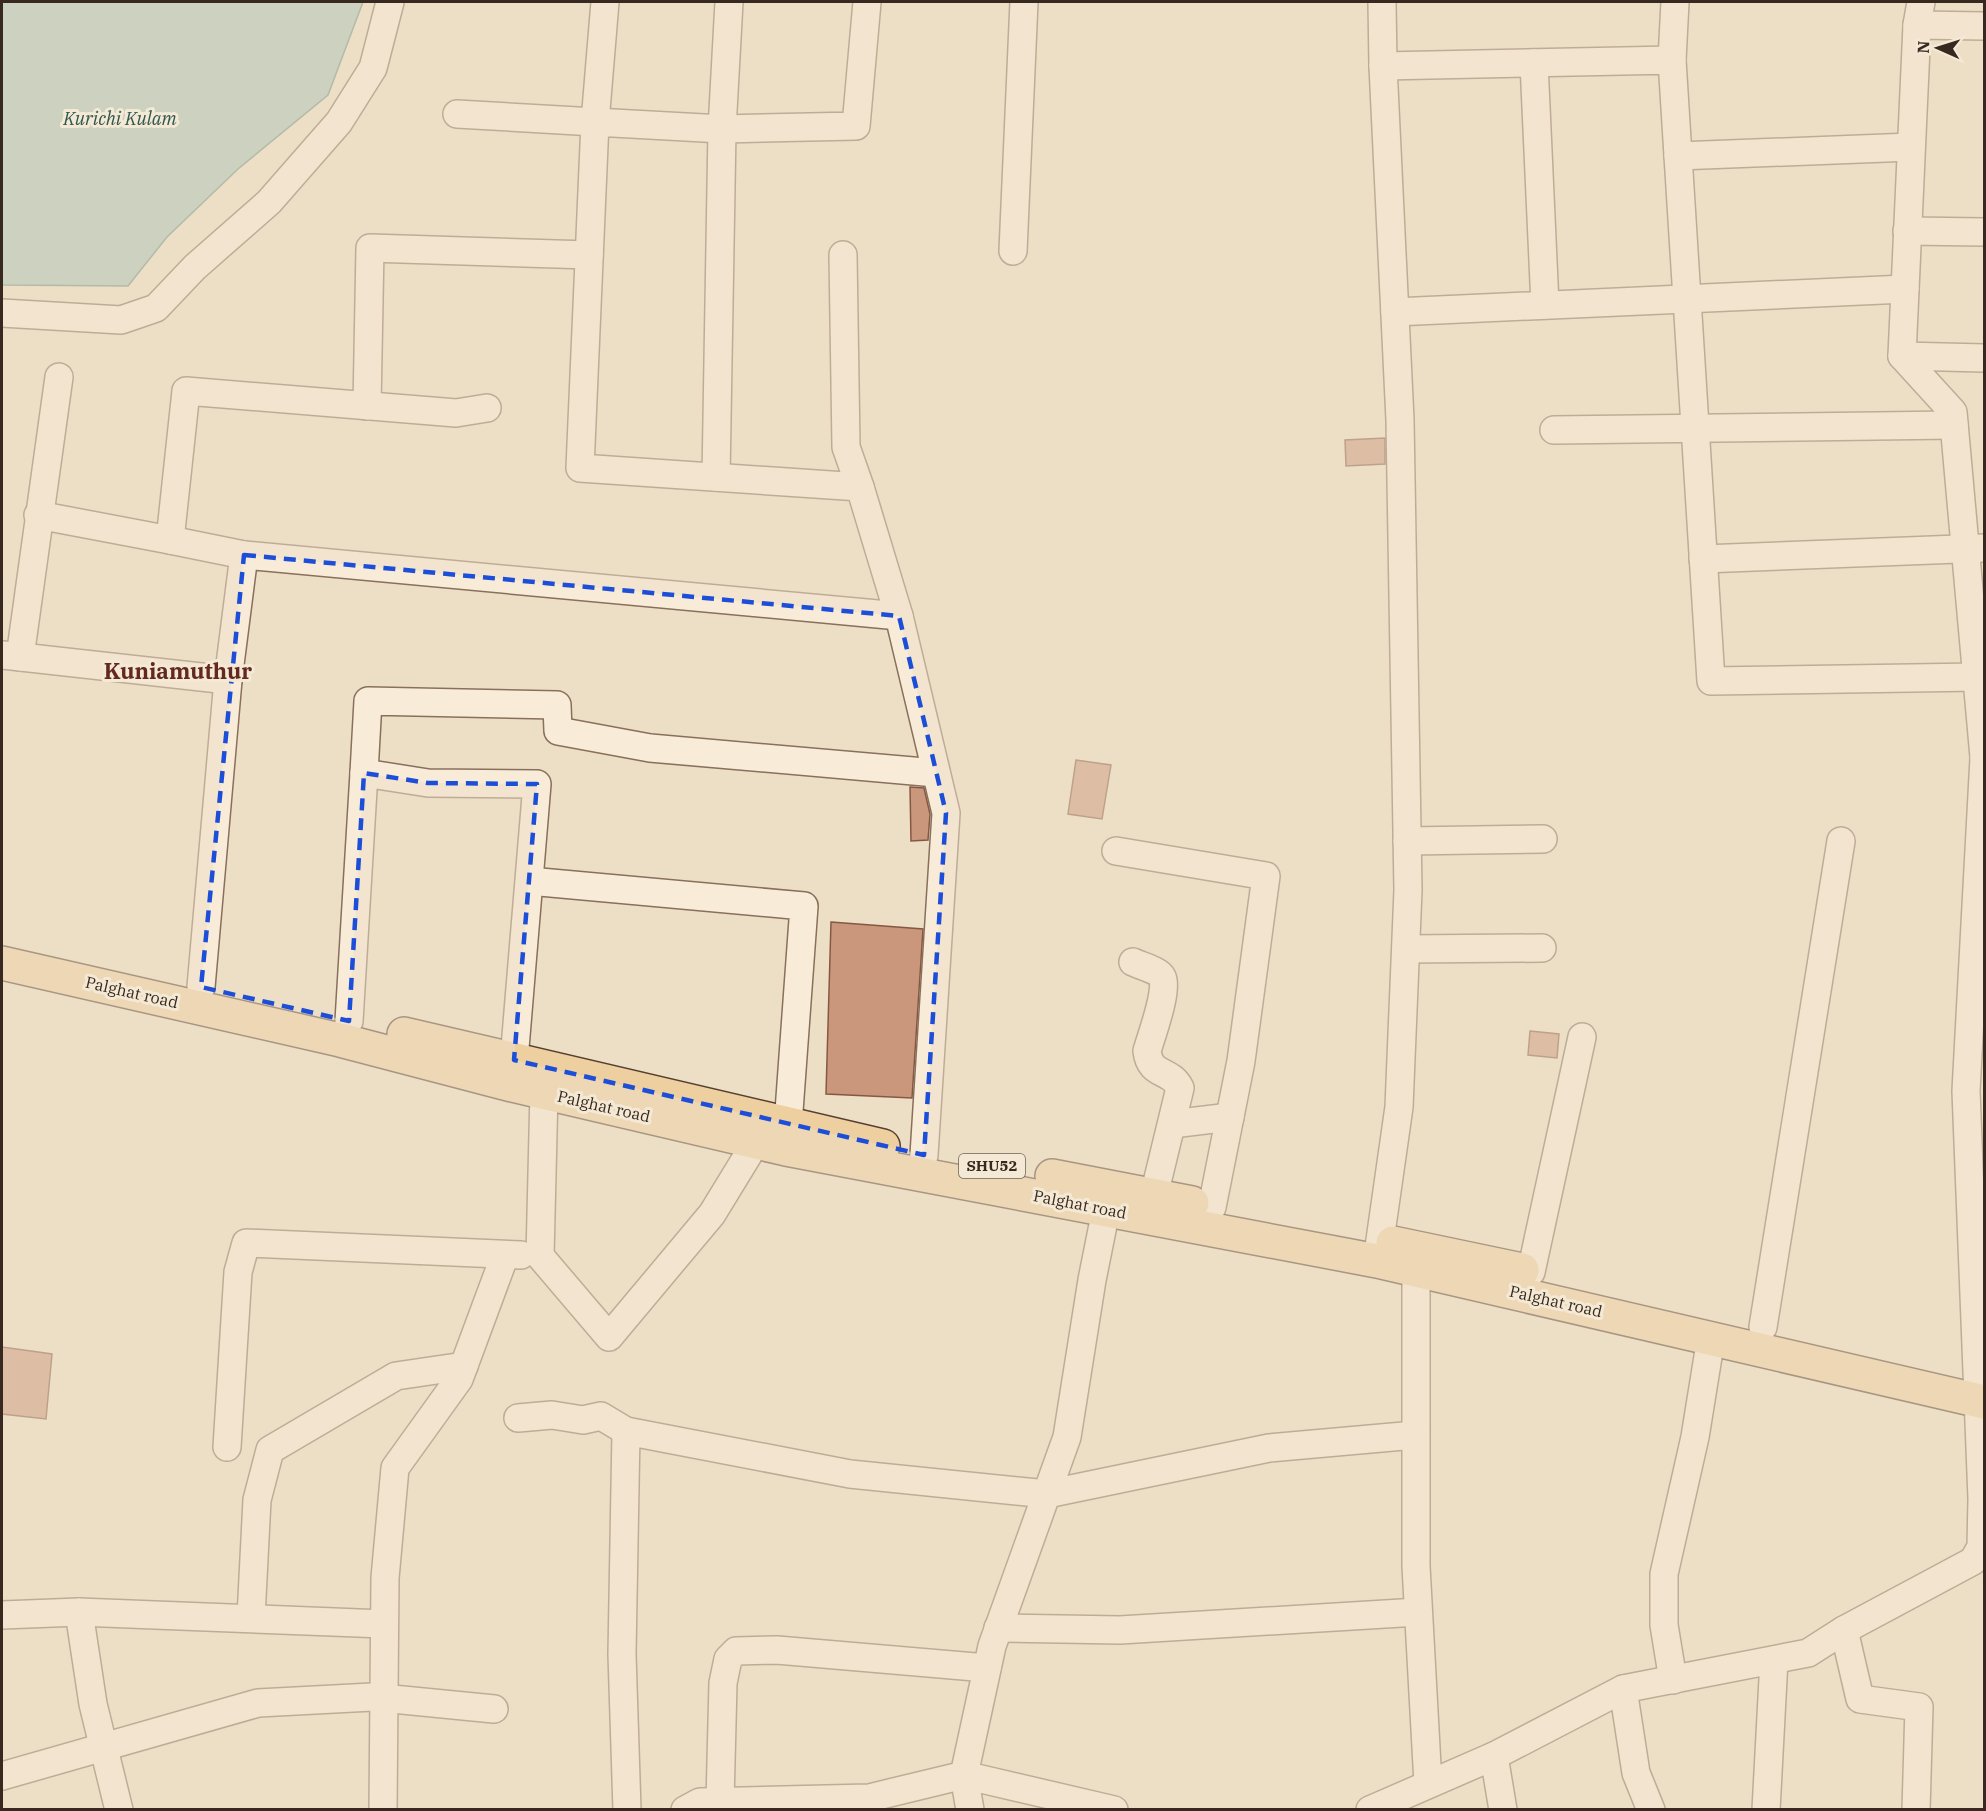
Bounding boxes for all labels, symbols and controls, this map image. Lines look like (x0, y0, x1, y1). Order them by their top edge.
north arrow (1908, 18, 1968, 78)
text: N (1913, 40, 1933, 54)
water label: Kurichi Kulam (62, 107, 177, 130)
district label: Kuniamuthur (104, 656, 252, 685)
street label: Palghat road (84, 972, 181, 1012)
street label: Palghat road (556, 1086, 653, 1126)
road number: SHU52 (959, 1154, 1025, 1178)
street label: Palghat road (1032, 1185, 1129, 1223)
street label: Palghat road (1508, 1281, 1605, 1321)

